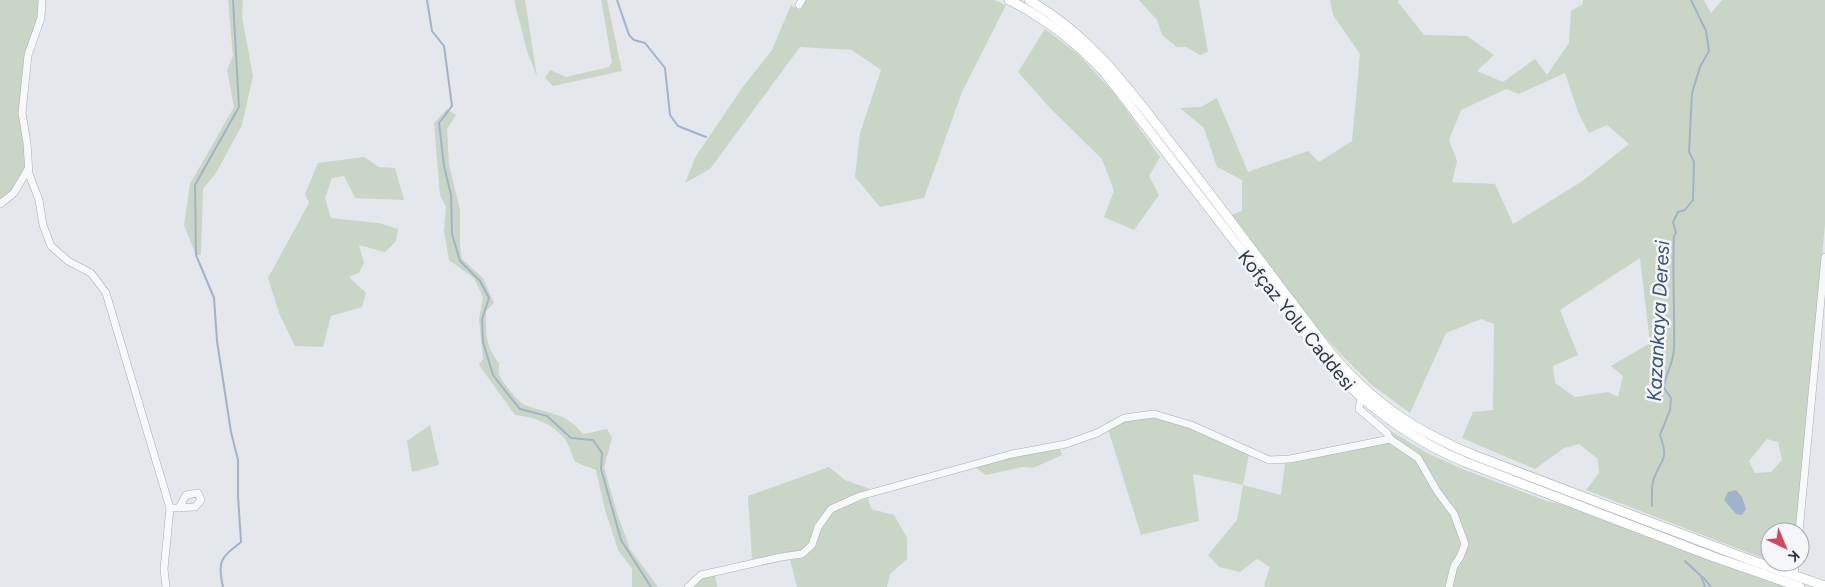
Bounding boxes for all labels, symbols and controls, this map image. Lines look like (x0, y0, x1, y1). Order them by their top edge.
water label: Kazankaya Deresi (1642, 240, 1674, 402)
street label: Kofçaz Yolu Caddesi (1233, 246, 1360, 395)
north arrow (1760, 522, 1810, 572)
text: K (1784, 547, 1803, 566)

